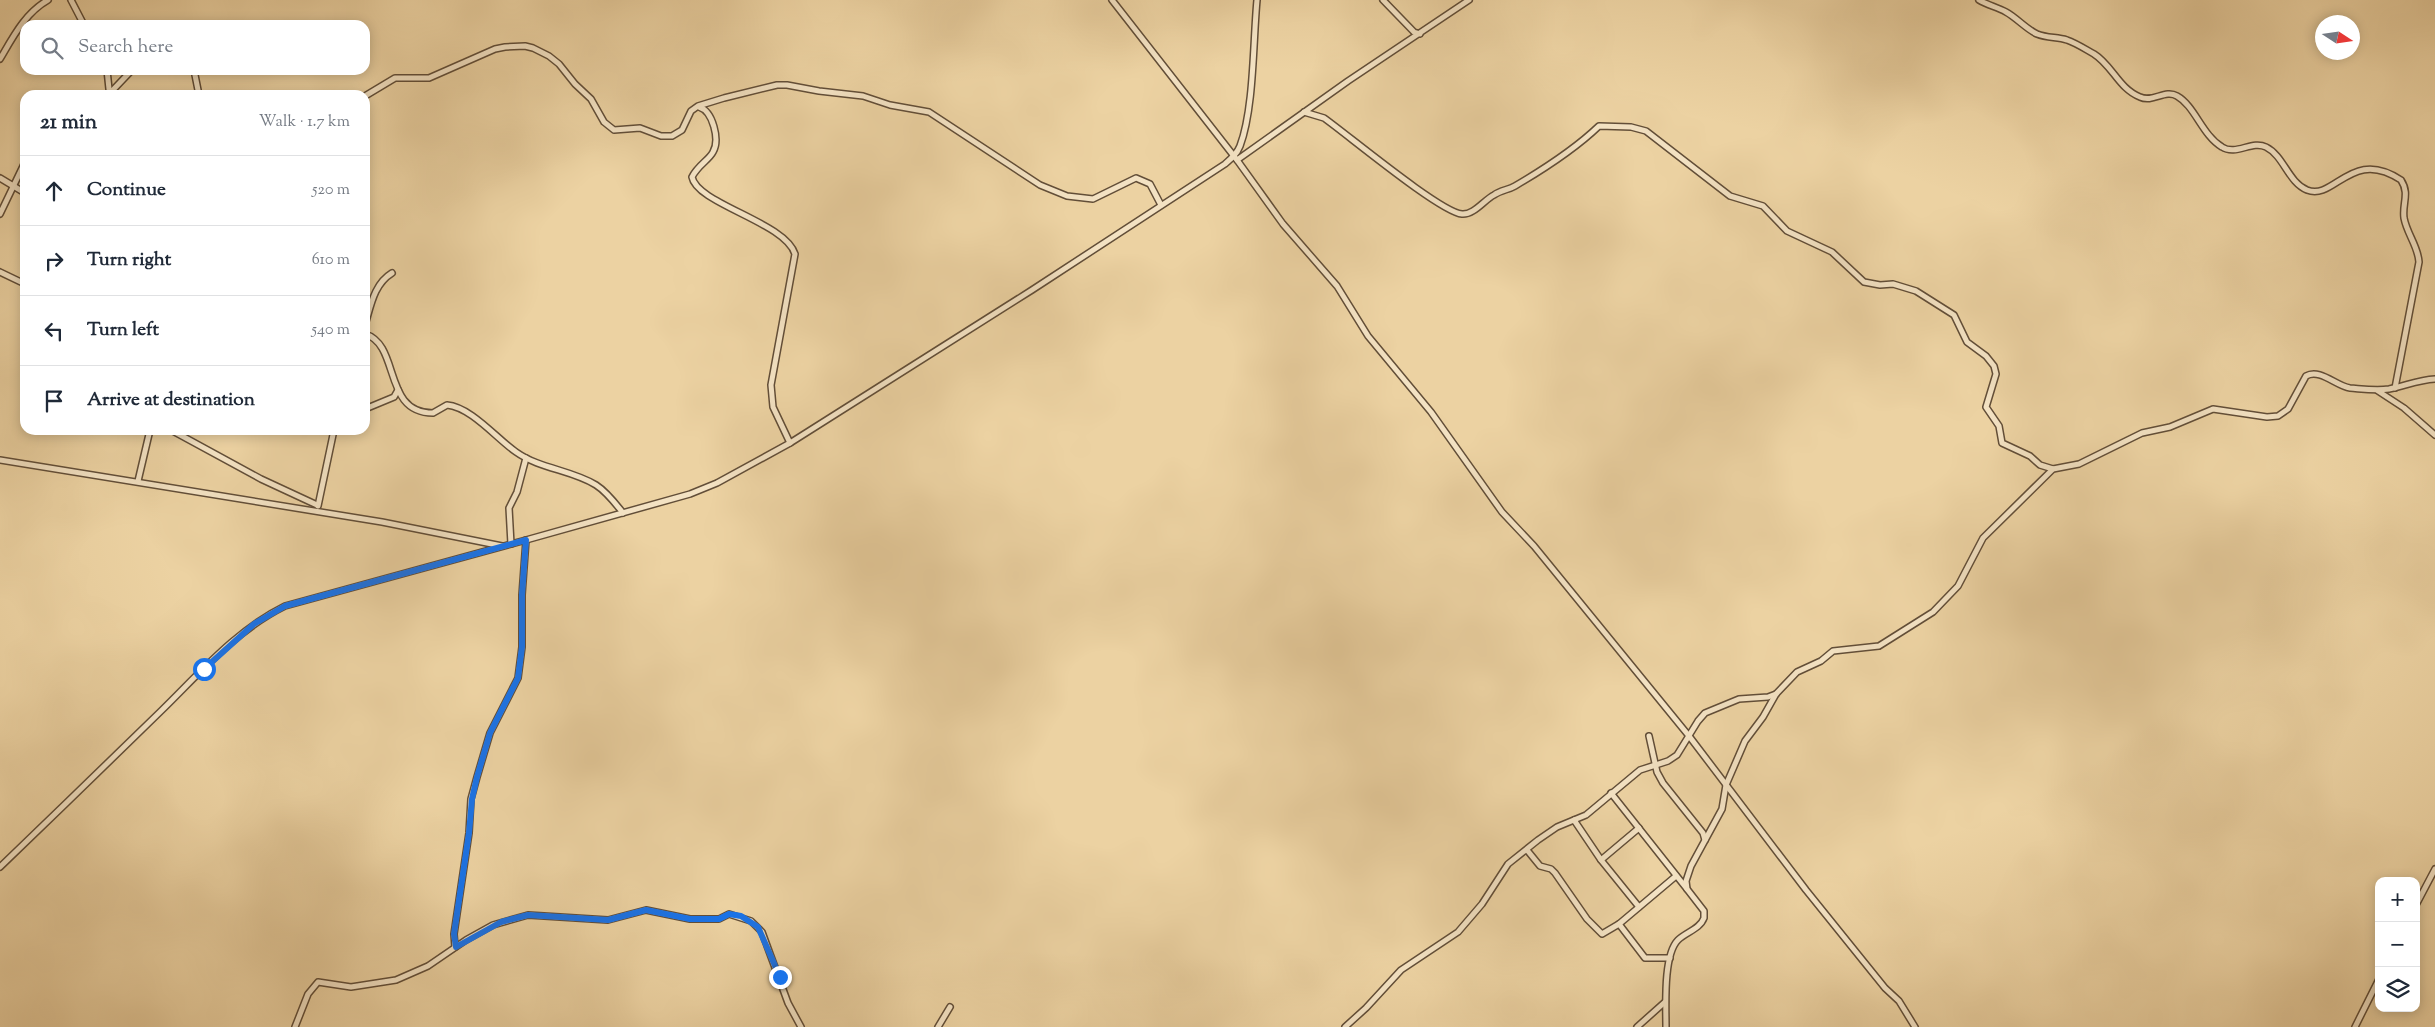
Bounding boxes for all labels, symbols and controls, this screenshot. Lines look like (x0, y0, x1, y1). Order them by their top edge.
north arrow (2315, 15, 2360, 60)
search box (20, 20, 370, 75)
icon: search (38, 34, 66, 62)
text: Search here (78, 34, 173, 61)
text: 21 min (40, 108, 97, 138)
text: Walk · 1.7 km (259, 111, 350, 134)
icon: ahead (40, 177, 68, 205)
text: Continue (87, 177, 166, 204)
text: 520 m (312, 179, 350, 202)
icon: right (40, 247, 68, 275)
text: Turn right (87, 247, 171, 274)
text: 610 m (312, 249, 350, 272)
icon: left (40, 317, 68, 345)
text: Turn left (87, 317, 159, 344)
text: 540 m (312, 319, 350, 342)
icon: arrive (40, 387, 68, 415)
text: Arrive at destination (87, 387, 255, 414)
route start (193, 658, 216, 681)
map controls (2375, 877, 2420, 1012)
button: + (2375, 877, 2420, 922)
button: − (2375, 922, 2420, 967)
route end (769, 966, 792, 989)
button: layers (2375, 967, 2420, 1012)

